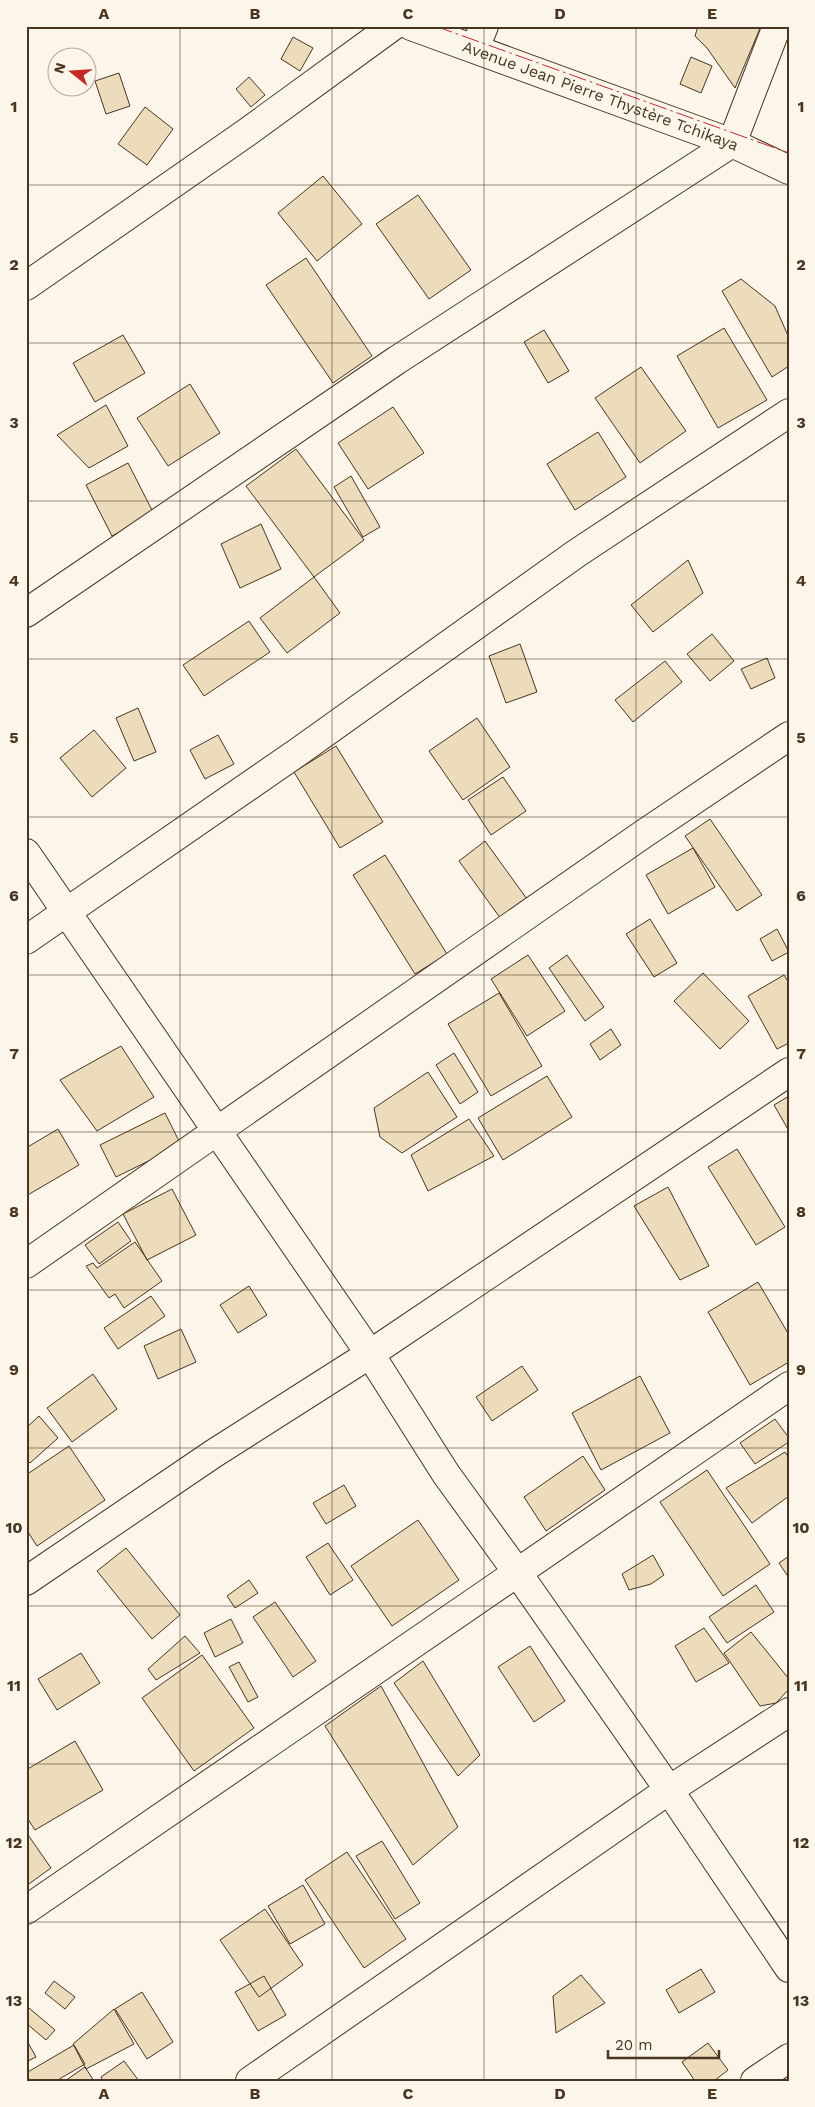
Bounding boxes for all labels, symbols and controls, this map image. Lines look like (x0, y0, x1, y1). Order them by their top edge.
text: A (99, 4, 110, 23)
text: B (250, 4, 261, 23)
text: C (403, 4, 414, 23)
text: D (554, 4, 566, 23)
text: E (707, 4, 717, 23)
street label: Avenue Jean Pierre Thystère Tchikaya (460, 37, 742, 155)
north arrow (48, 48, 98, 98)
text: N (50, 61, 69, 75)
text: 1 (11, 97, 17, 116)
text: 1 (798, 97, 804, 116)
text: 2 (9, 255, 19, 274)
text: 2 (796, 255, 806, 274)
text: 3 (9, 413, 19, 432)
text: 3 (796, 413, 806, 432)
text: 4 (9, 571, 19, 590)
text: 4 (796, 571, 806, 590)
text: 5 (9, 728, 19, 747)
text: 5 (796, 728, 806, 747)
text: 6 (9, 886, 19, 905)
text: 6 (796, 886, 806, 905)
text: 7 (9, 1044, 19, 1063)
text: 7 (796, 1044, 806, 1063)
text: 8 (9, 1202, 19, 1221)
text: 8 (796, 1202, 806, 1221)
text: 9 (9, 1360, 19, 1379)
text: 9 (796, 1360, 806, 1379)
text: 10 (5, 1518, 23, 1537)
text: 10 (792, 1518, 810, 1537)
text: 11 (7, 1676, 21, 1695)
text: 11 (794, 1676, 808, 1695)
text: 12 (6, 1833, 22, 1852)
text: 12 (793, 1833, 809, 1852)
text: 13 (6, 1991, 22, 2010)
text: 13 (793, 1991, 809, 2010)
scale bar (608, 2027, 719, 2059)
text: 20 m (615, 2036, 653, 2054)
text: A (99, 2084, 110, 2103)
text: B (250, 2084, 261, 2103)
text: C (403, 2084, 414, 2103)
text: D (554, 2084, 566, 2103)
text: E (707, 2084, 717, 2103)

